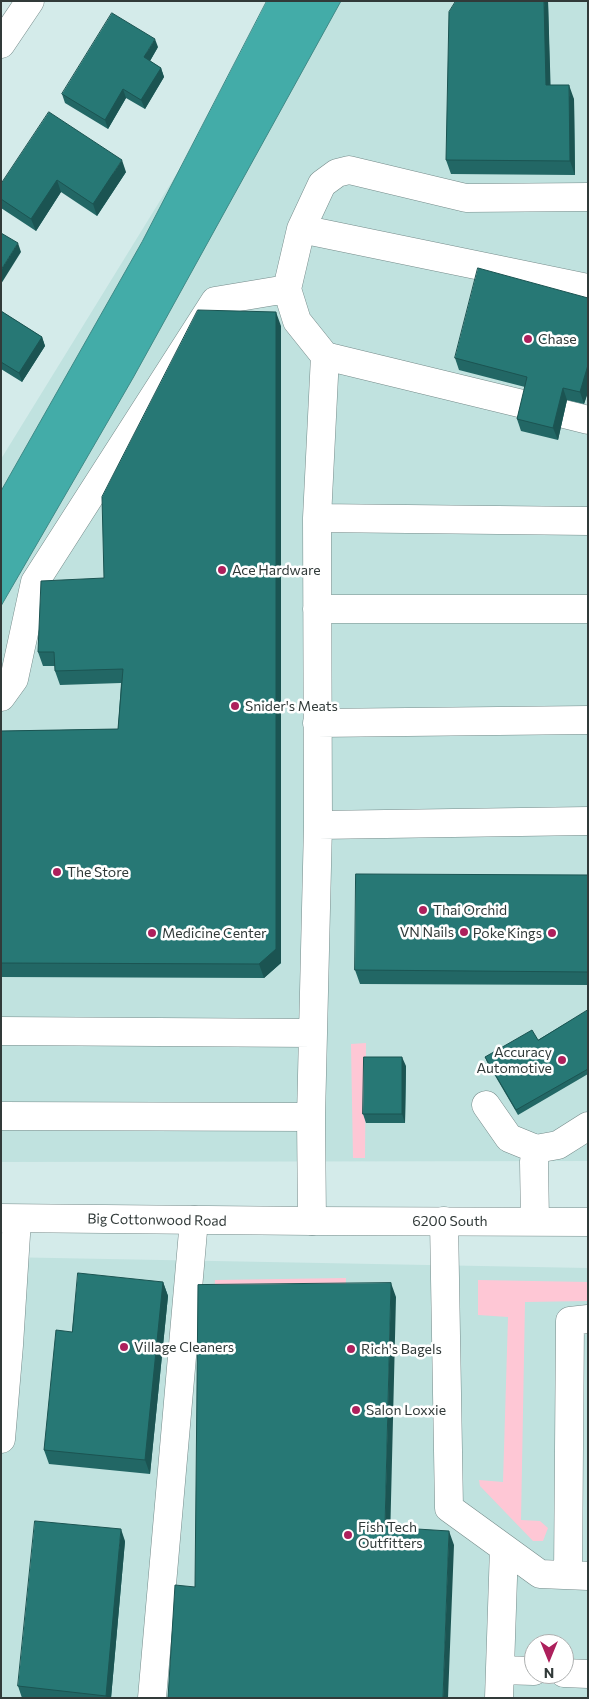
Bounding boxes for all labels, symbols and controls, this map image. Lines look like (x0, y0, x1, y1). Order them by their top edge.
place label: Chase (538, 331, 577, 347)
marker: Chase (522, 333, 534, 345)
place label: Ace Hardware (232, 562, 321, 578)
marker: Ace Hardware (216, 564, 228, 576)
place label: Snider's Meats (245, 698, 338, 714)
marker: Snider's Meats (229, 700, 241, 712)
place label: The Store (67, 864, 129, 880)
marker: The Store (51, 866, 63, 878)
place label: Thai Orchid (433, 902, 507, 918)
marker: Thai Orchid (417, 904, 429, 916)
place label: VN Nails (400, 924, 454, 940)
place label: Medicine Center (162, 925, 267, 941)
place label: Poke Kings (473, 925, 542, 941)
marker: VN Nails (458, 926, 470, 938)
marker: Medicine Center (146, 927, 158, 939)
marker: Poke Kings (546, 927, 558, 939)
place label: Accuracy Automotive (477, 1044, 552, 1076)
marker: Accuracy Automotive (556, 1054, 568, 1066)
street label: Big Cottonwood Road (87, 1210, 227, 1230)
street label: 6200 South (412, 1213, 488, 1229)
place label: Village Cleaners (134, 1339, 234, 1355)
marker: Village Cleaners (118, 1341, 130, 1353)
place label: Rich's Bagels (361, 1341, 442, 1357)
marker: Rich's Bagels (345, 1343, 357, 1355)
place label: Salon Loxxie (366, 1402, 446, 1418)
marker: Salon Loxxie (350, 1404, 362, 1416)
place label: Fish Tech Outfitters (358, 1519, 423, 1551)
marker: Fish Tech Outfitters (342, 1529, 354, 1541)
north arrow (524, 1634, 574, 1684)
text: N (544, 1665, 554, 1682)

